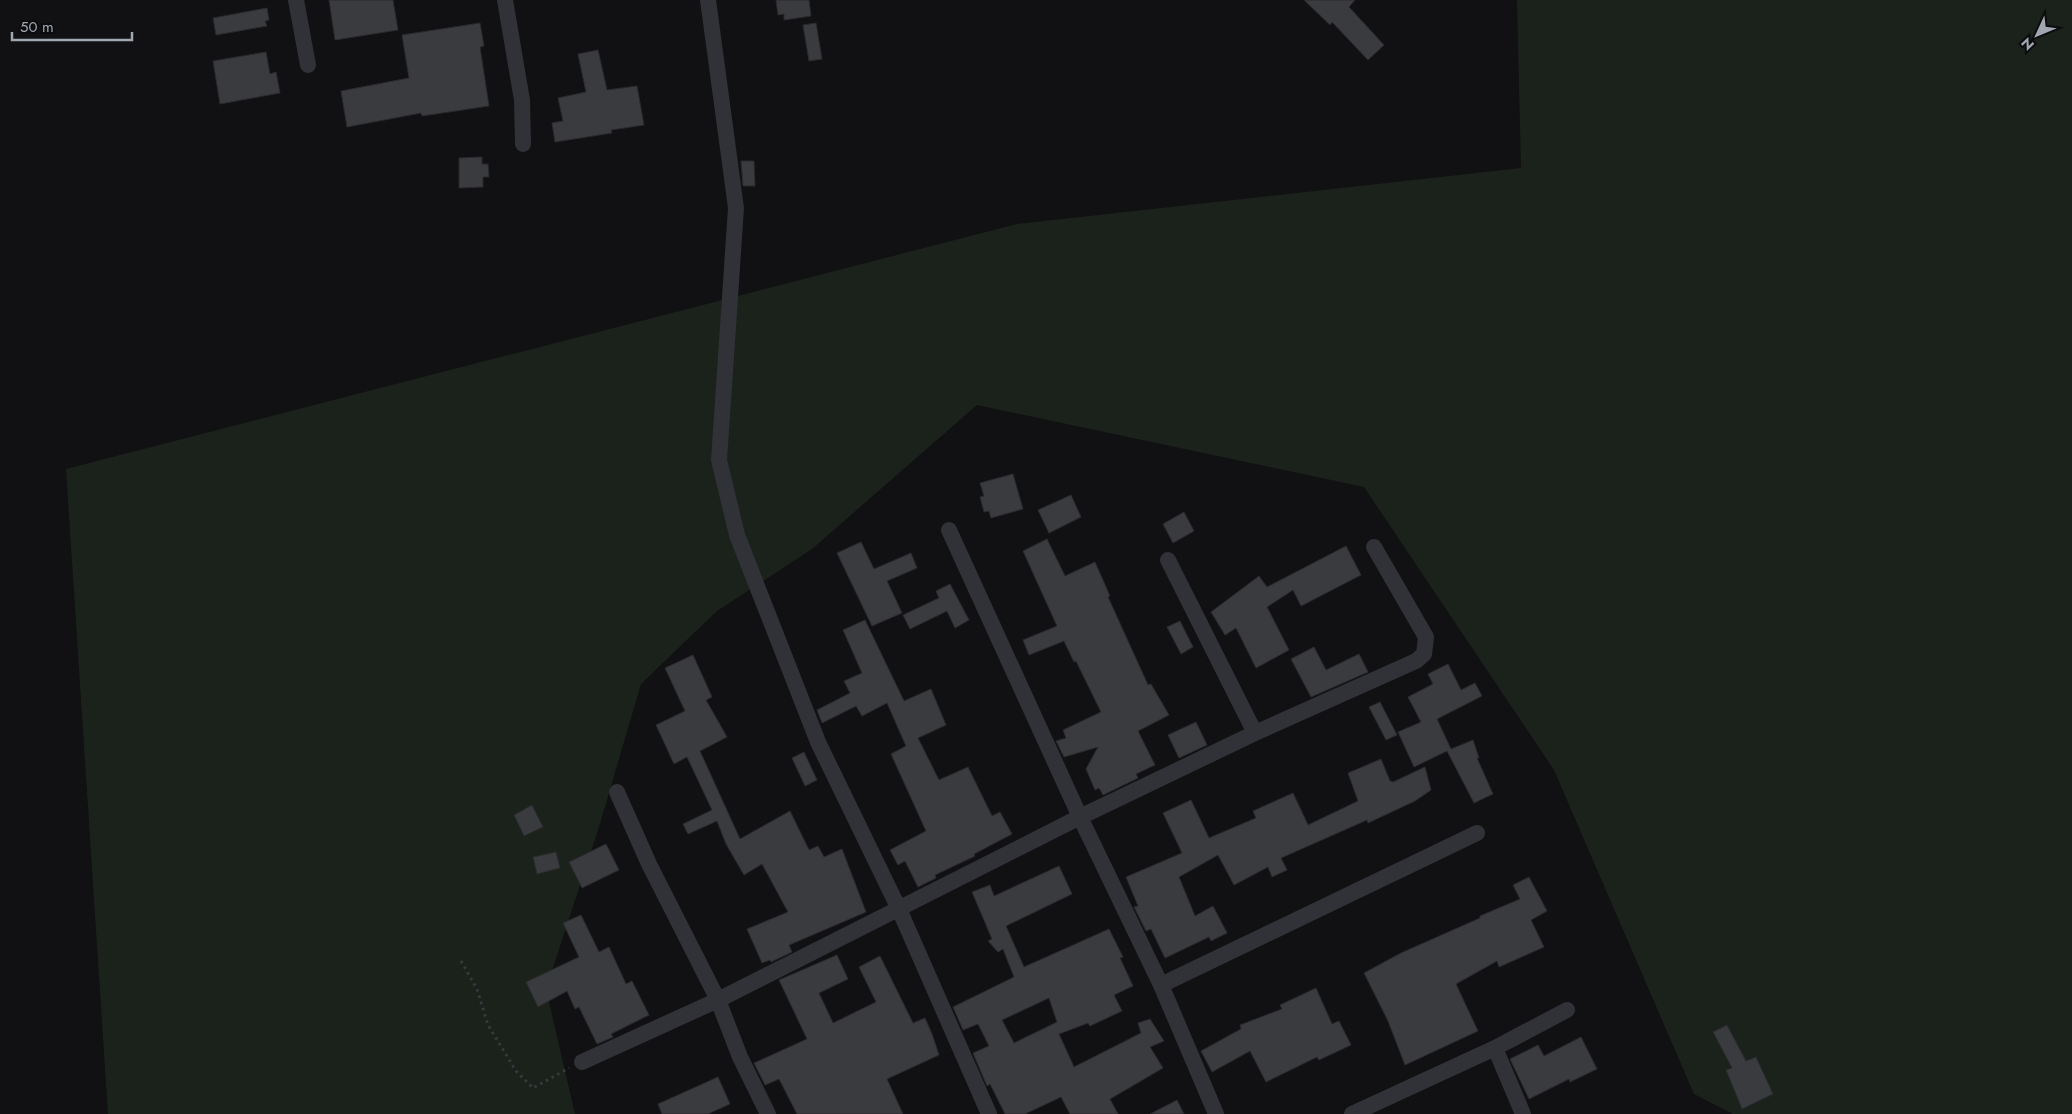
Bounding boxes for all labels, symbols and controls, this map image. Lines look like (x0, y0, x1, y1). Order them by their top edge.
scale bar (12, 10, 132, 42)
north arrow (2012, 10, 2062, 60)
text: 50 m (20, 16, 54, 38)
text: N (2017, 33, 2039, 55)

